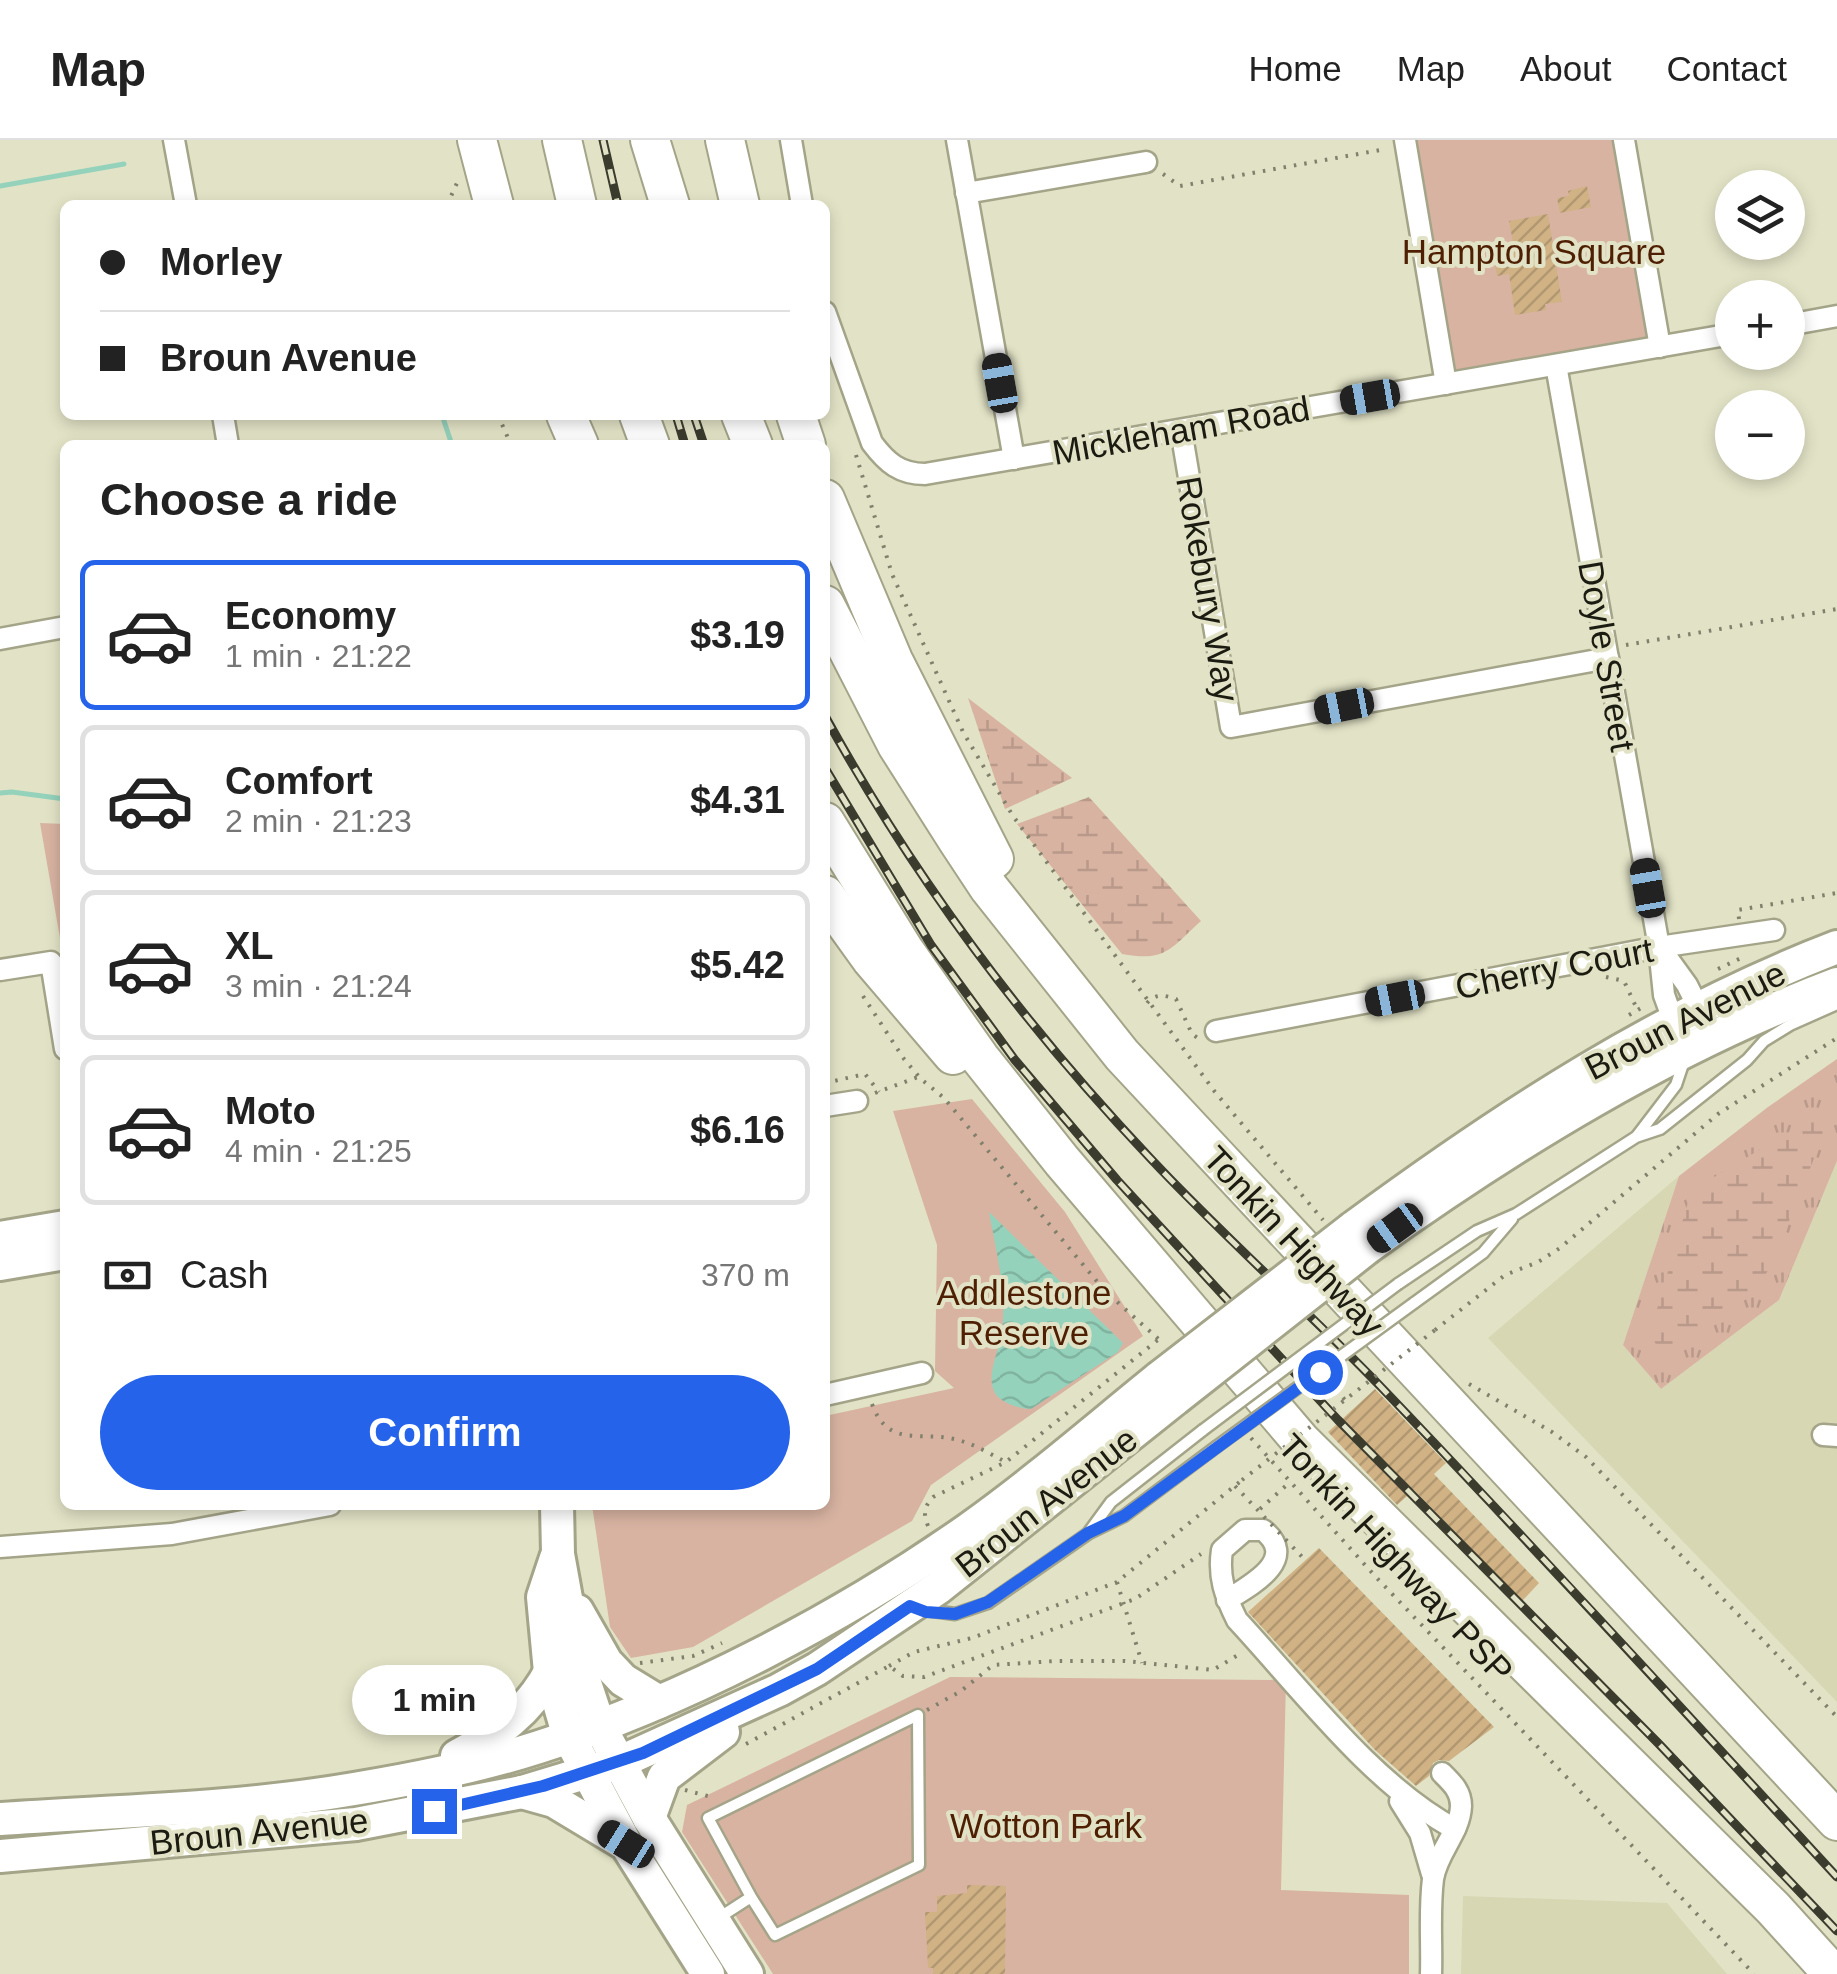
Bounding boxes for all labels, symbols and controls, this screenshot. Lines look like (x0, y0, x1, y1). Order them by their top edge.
text: Map (50, 43, 146, 96)
text: Home (1248, 49, 1342, 88)
text: Map (1397, 49, 1465, 88)
text: About (1520, 49, 1611, 88)
text: Contact (1666, 49, 1787, 88)
map controls (1715, 170, 1805, 480)
button: layers (1715, 170, 1805, 260)
park label: Hampton Square (1402, 232, 1666, 271)
text: Morley (160, 241, 282, 283)
button: + (1715, 280, 1805, 370)
text: Broun Avenue (160, 337, 417, 379)
car (980, 351, 1020, 415)
car (1338, 377, 1402, 417)
street label: Mickleham Road (1049, 388, 1313, 472)
button: − (1715, 390, 1805, 480)
street label: Rokebury Way (1169, 473, 1247, 705)
text: Choose a ride (100, 474, 398, 525)
street label: Doyle Street (1571, 558, 1643, 754)
icon: car (105, 590, 195, 680)
text: Economy (225, 595, 396, 637)
text: $3.19 (690, 614, 785, 656)
text: 1 min · 21:22 (225, 638, 412, 674)
car (1312, 686, 1376, 726)
icon: car (105, 755, 195, 845)
text: Comfort (225, 760, 373, 802)
text: $4.31 (690, 779, 785, 821)
text: 2 min · 21:23 (225, 803, 412, 839)
car (1628, 856, 1668, 920)
icon: car (105, 920, 195, 1010)
text: XL (225, 925, 274, 967)
street label: Cherry Court (1452, 930, 1656, 1006)
text: $5.42 (690, 944, 785, 986)
street label: Broun Avenue (1578, 953, 1792, 1087)
text: 3 min · 21:24 (225, 968, 412, 1004)
car (1363, 978, 1427, 1018)
icon: car (105, 1085, 195, 1175)
text: Moto (225, 1090, 316, 1132)
text: $6.16 (690, 1109, 785, 1151)
text: 4 min · 21:25 (225, 1133, 412, 1169)
street label: Tonkin Highway (1196, 1138, 1392, 1344)
car (1362, 1198, 1428, 1258)
icon: cash (100, 1248, 155, 1303)
text: Cash (180, 1254, 269, 1296)
text: 370 m (701, 1257, 790, 1293)
park label: Addlestone Reserve (936, 1273, 1112, 1352)
route start (1298, 1350, 1343, 1395)
button: Confirm (100, 1375, 790, 1490)
street label: Broun Avenue (948, 1419, 1144, 1585)
street label: Tonkin Highway PSP (1271, 1426, 1521, 1690)
callout: 1 min (352, 1666, 516, 1736)
text: 1 min (393, 1682, 476, 1718)
route end (412, 1789, 457, 1834)
street label: Broun Avenue (148, 1800, 370, 1862)
park label: Wotton Park (950, 1806, 1142, 1845)
car (593, 1815, 659, 1873)

